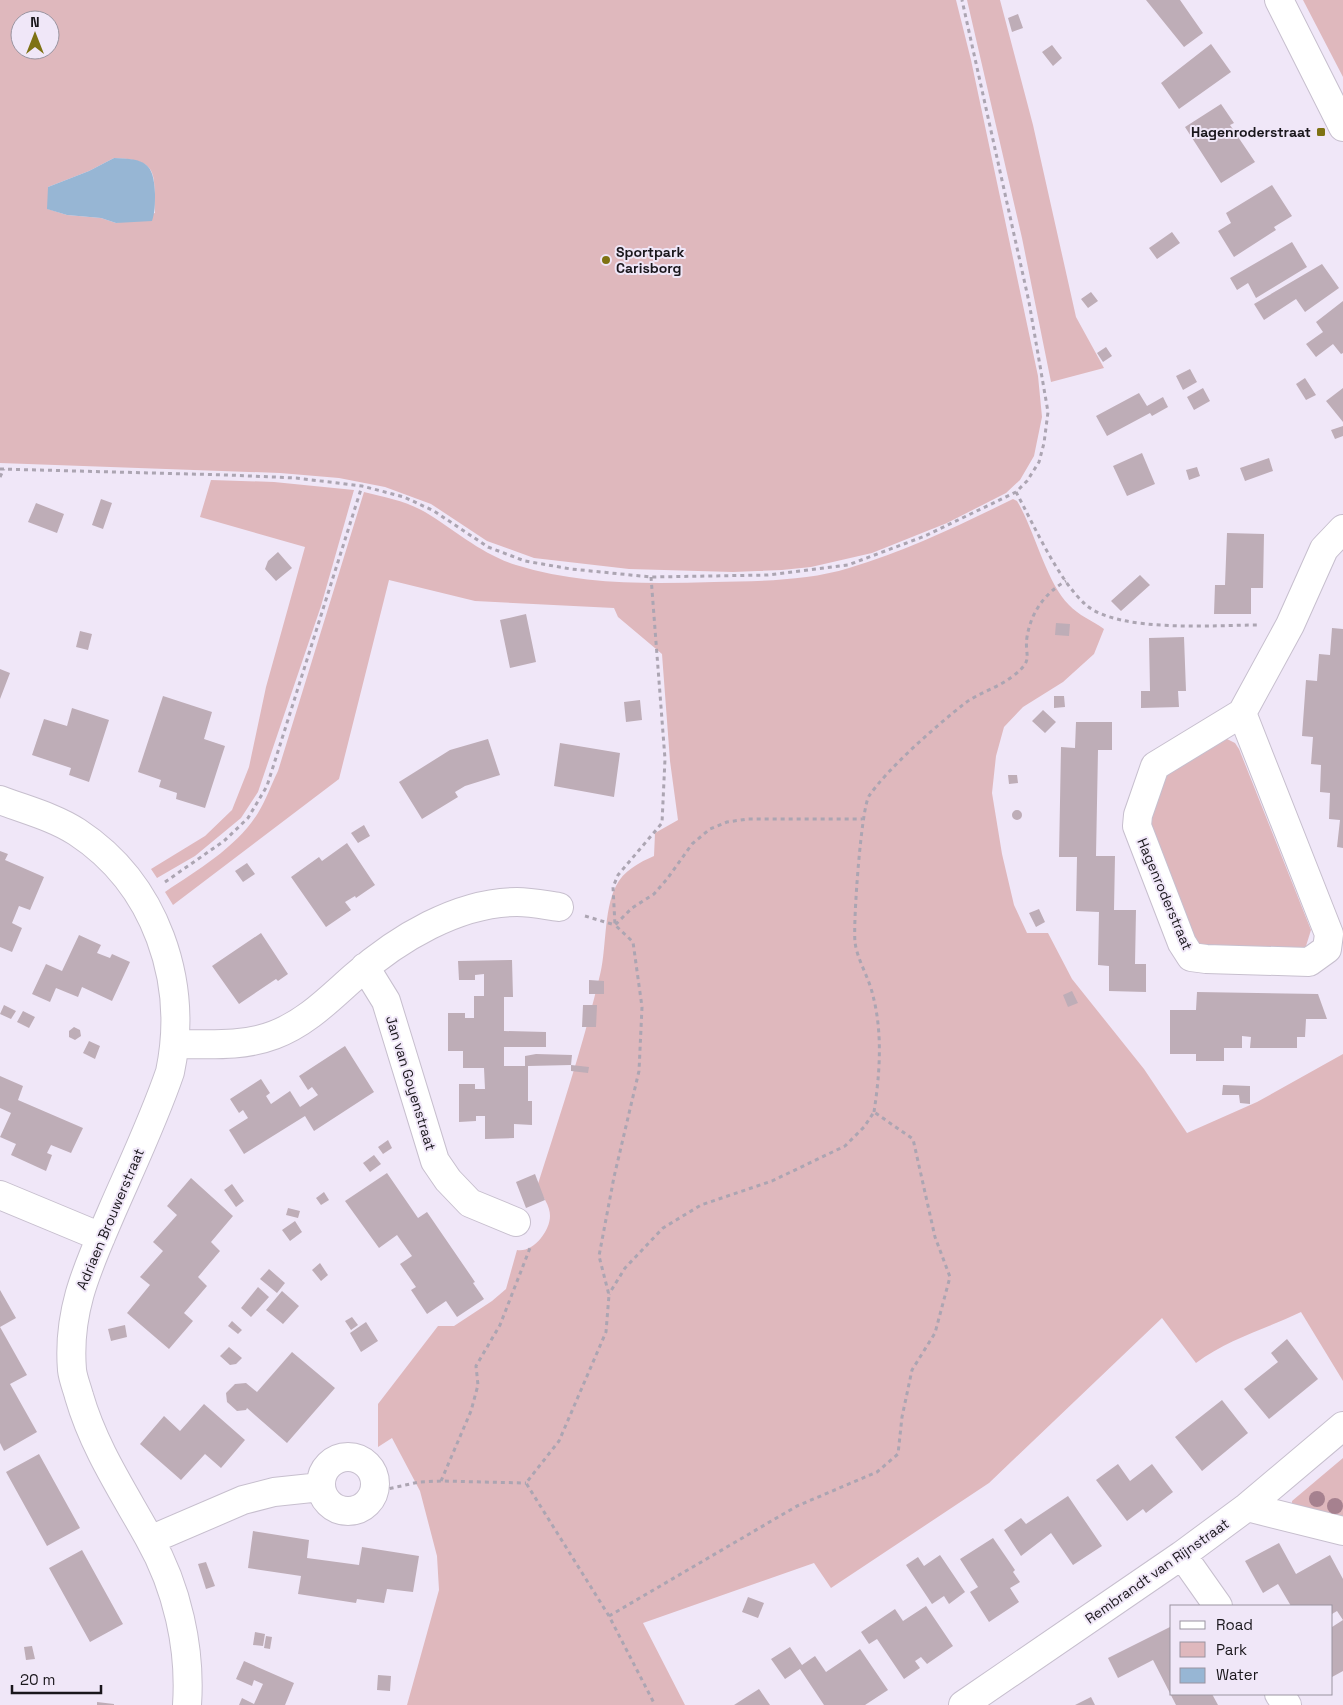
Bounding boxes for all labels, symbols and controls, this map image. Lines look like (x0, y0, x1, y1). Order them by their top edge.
north arrow (10, 10, 60, 60)
text: N (30, 13, 40, 31)
place label: Hagenroderstraat (1191, 123, 1311, 141)
marker: Hagenroderstraat (1315, 126, 1327, 138)
place label: Sportpark Carisborg (616, 243, 684, 277)
marker: Sportpark Carisborg (600, 254, 612, 266)
street label: Hagenroderstraat (1133, 835, 1197, 953)
street label: Jan van Goyenstraat (382, 1013, 440, 1153)
street label: Adriaen Brouwerstraat (72, 1146, 148, 1292)
street label: Rembrandt van Rijnstraat (1082, 1514, 1232, 1628)
legend (1170, 1605, 1333, 1695)
text: Road (1216, 1615, 1253, 1634)
text: Park (1216, 1640, 1247, 1659)
scale bar (12, 1662, 101, 1694)
text: Water (1216, 1665, 1259, 1684)
text: 20 m (20, 1670, 55, 1689)

